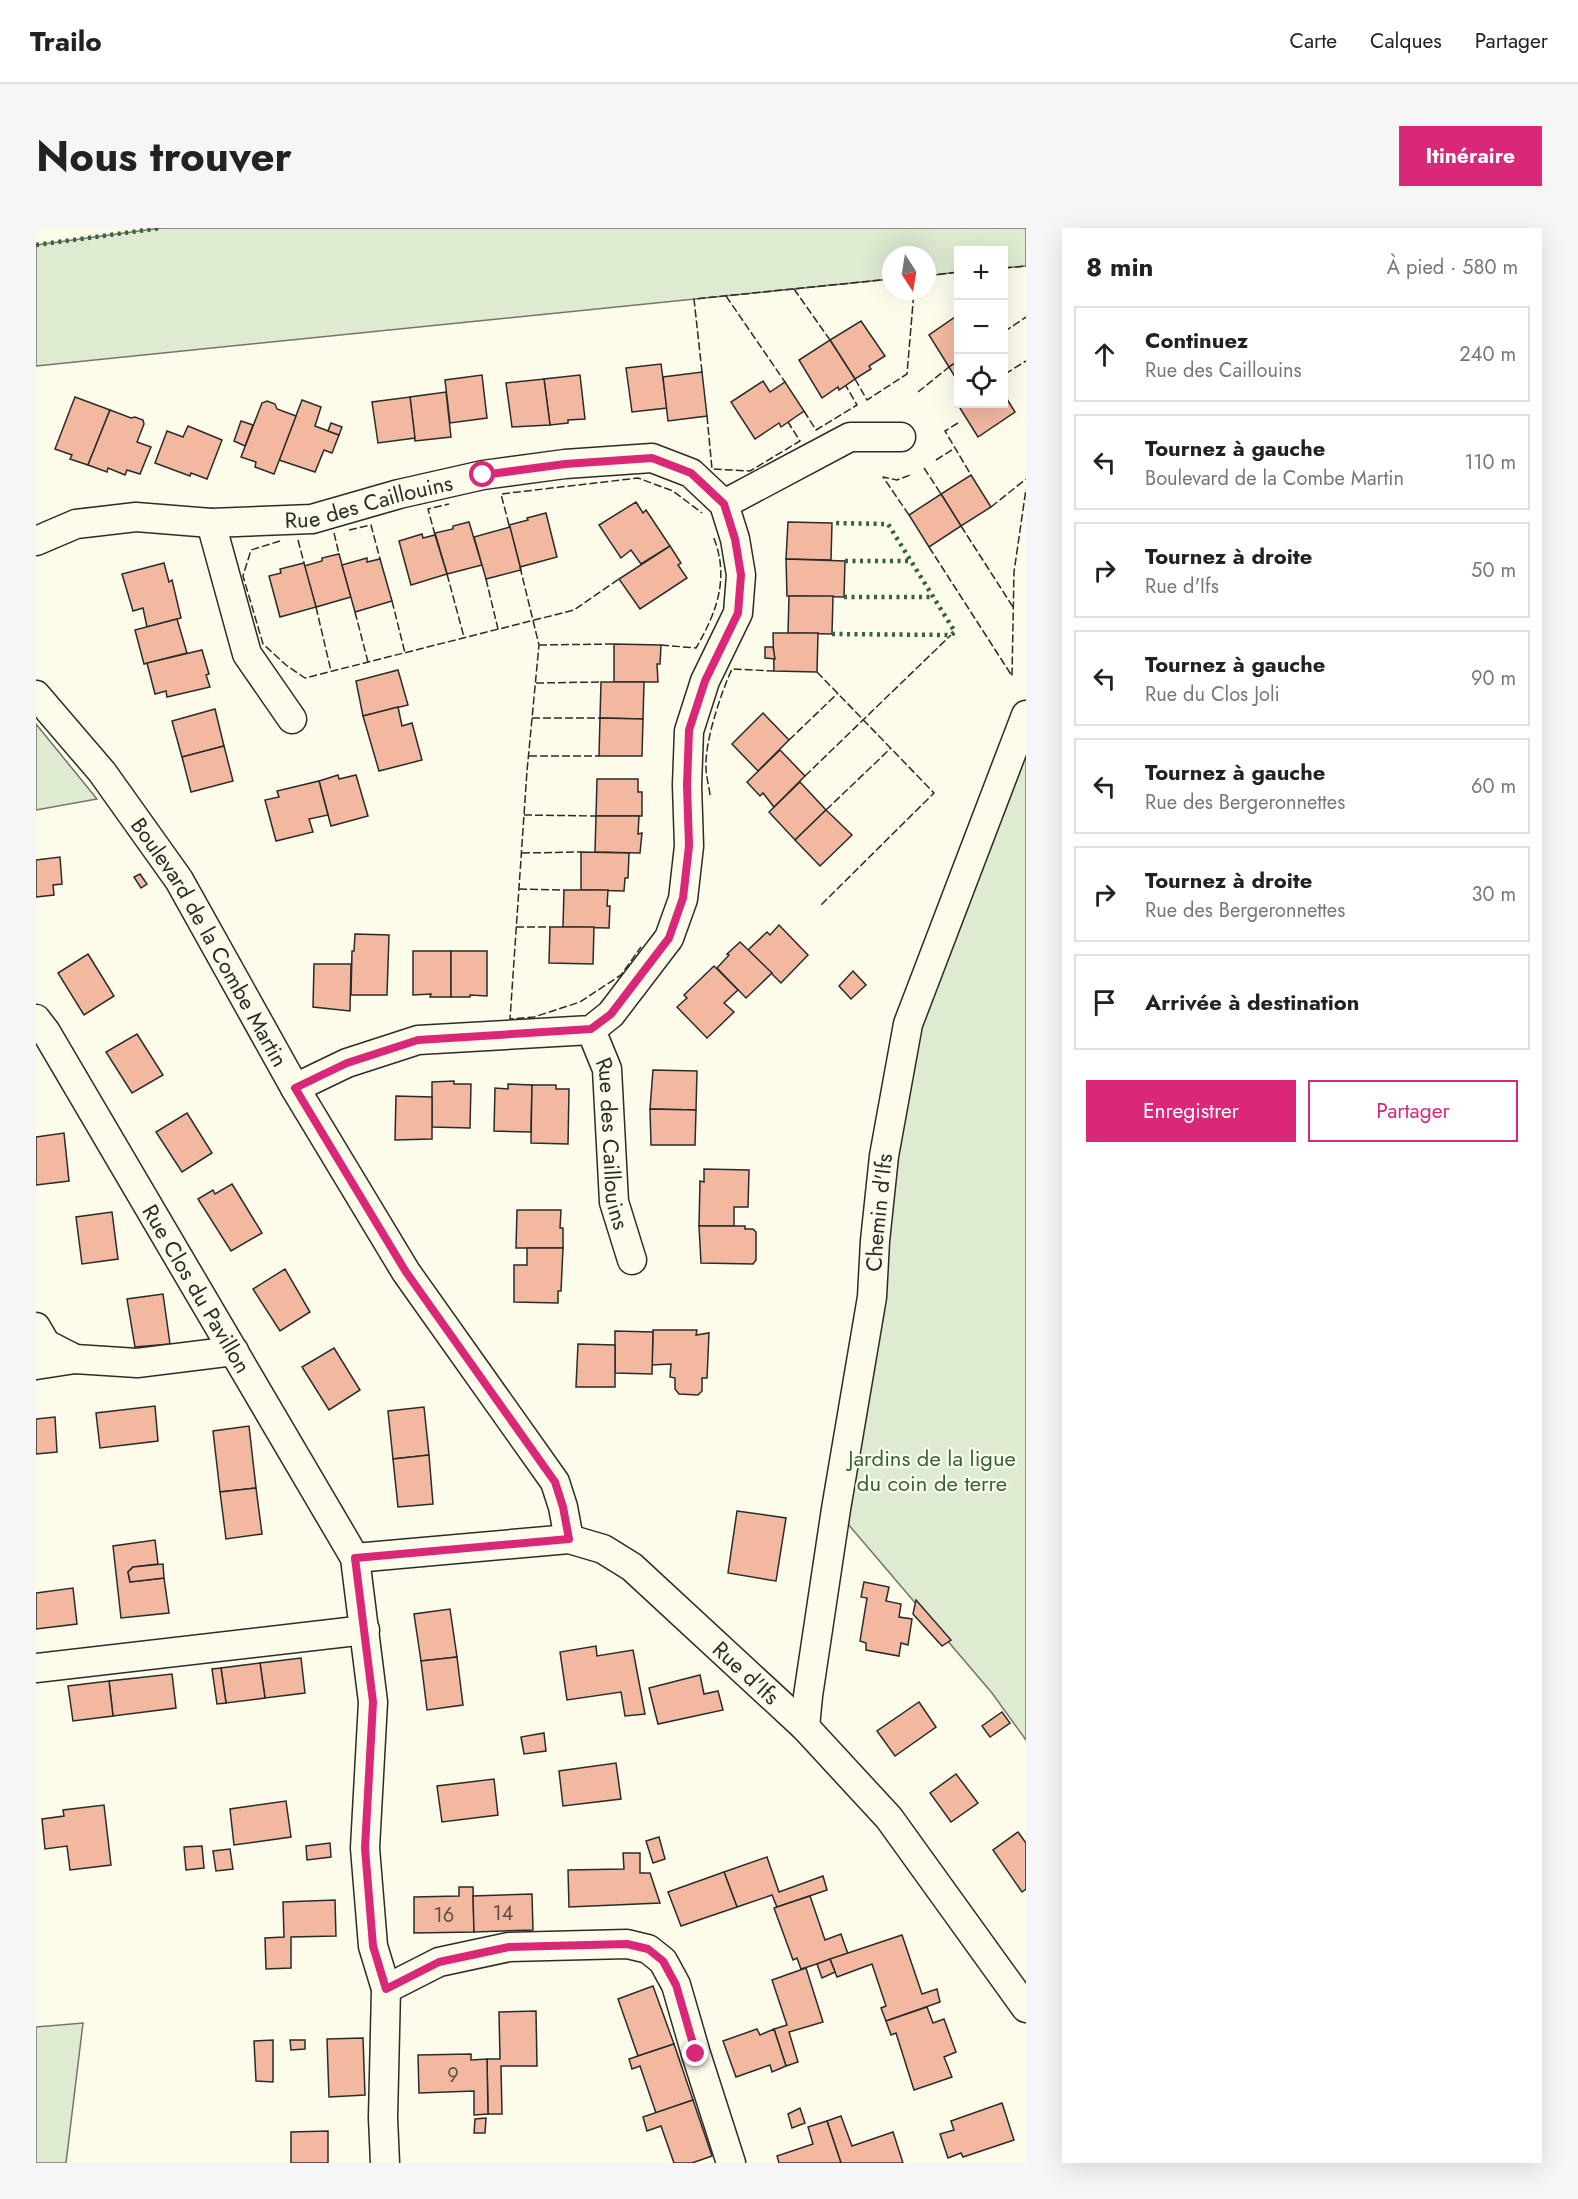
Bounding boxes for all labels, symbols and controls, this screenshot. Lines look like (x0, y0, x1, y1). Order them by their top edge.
text: Trailo (30, 21, 102, 62)
text: Carte (1290, 26, 1337, 56)
text: Calques (1370, 26, 1442, 56)
text: Partager (1475, 26, 1548, 56)
text: Nous trouver (36, 126, 292, 187)
button: Itinéraire (1399, 126, 1542, 186)
north arrow (882, 246, 936, 300)
map controls (954, 246, 1008, 408)
button: + (954, 246, 1008, 300)
text: 8 min (1086, 248, 1154, 286)
text: À pied · 580 m (1387, 253, 1518, 282)
button: − (954, 300, 1008, 354)
text: Continuez (1145, 324, 1248, 356)
icon: ahead (1088, 338, 1121, 371)
text: 240 m (1459, 340, 1516, 369)
button: locate (954, 354, 1008, 408)
text: Rue des Caillouins (1145, 356, 1302, 385)
text: Tournez à gauche (1145, 432, 1325, 464)
icon: left (1088, 446, 1121, 479)
text: 110 m (1464, 448, 1516, 477)
route start (469, 461, 495, 487)
text: Boulevard de la Combe Martin (1145, 464, 1404, 493)
street label: Rue des Caillouins (284, 466, 456, 536)
text: Tournez à droite (1145, 540, 1312, 572)
icon: right (1088, 554, 1121, 587)
text: 50 m (1471, 556, 1516, 585)
text: Rue d'Ifs (1145, 572, 1219, 601)
text: Tournez à gauche (1145, 648, 1325, 680)
icon: left (1088, 662, 1121, 695)
text: 90 m (1471, 664, 1516, 693)
text: Rue du Clos Joli (1145, 680, 1280, 709)
text: Tournez à gauche (1145, 756, 1325, 788)
icon: left (1088, 770, 1121, 803)
text: 60 m (1471, 772, 1516, 801)
text: Rue des Bergeronnettes (1145, 788, 1345, 817)
street label: Boulevard de la Combe Martin (123, 811, 296, 1072)
text: Tournez à droite (1145, 864, 1312, 896)
icon: right (1088, 878, 1121, 911)
text: 30 m (1471, 880, 1516, 909)
text: Rue des Bergeronnettes (1145, 896, 1345, 925)
icon: arrive (1088, 986, 1121, 1019)
text: Arrivée à destination (1145, 986, 1359, 1018)
street label: Rue des Caillouins (588, 1052, 638, 1234)
button: Enregistrer (1086, 1080, 1296, 1142)
button: Partager (1308, 1080, 1518, 1142)
street label: Chemin d'Ifs (857, 1152, 900, 1272)
street label: Rue Clos du Pavillon (135, 1198, 259, 1379)
park label: Jardins de la ligue du coin de terre (845, 1442, 1016, 1499)
street label: Rue d'Ifs (706, 1633, 787, 1712)
house number: 14 (493, 1899, 514, 1928)
house number: 16 (434, 1901, 454, 1930)
route end (682, 2040, 708, 2066)
house number: 9 (447, 2061, 459, 2090)

